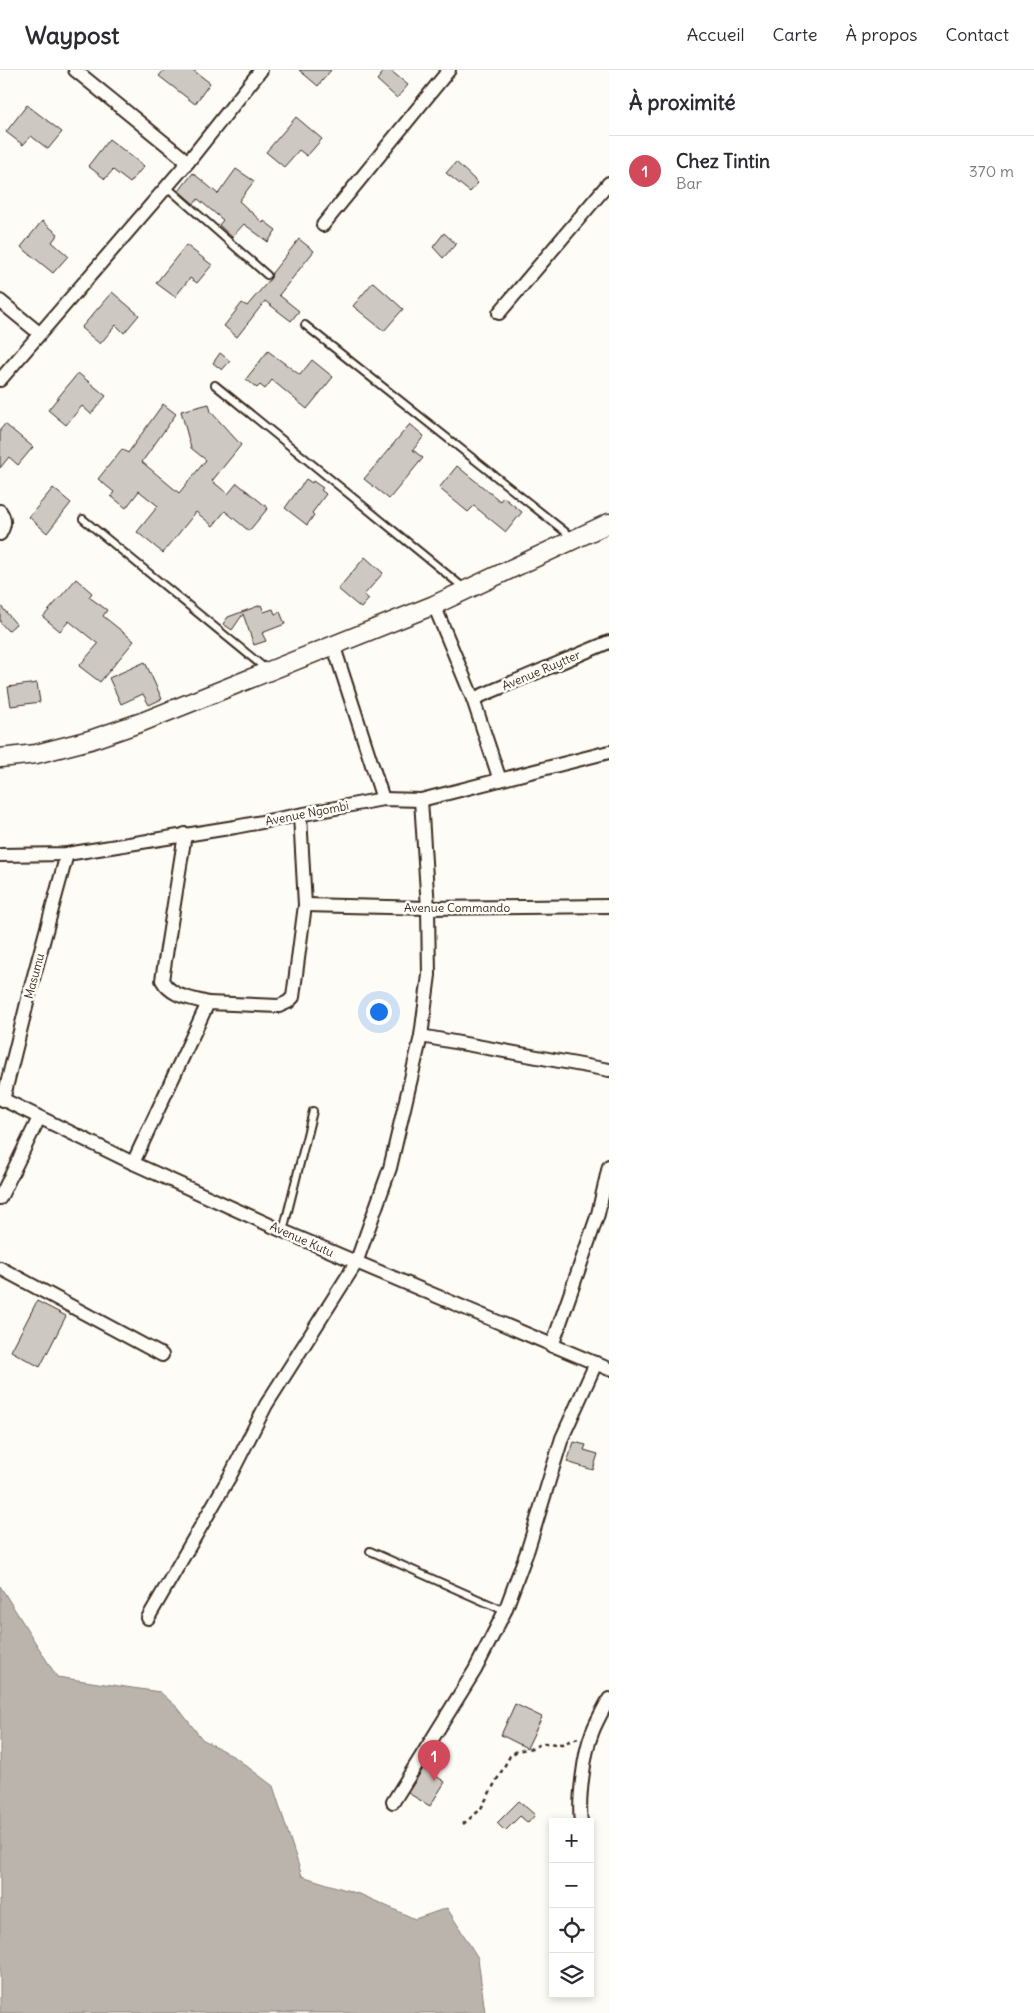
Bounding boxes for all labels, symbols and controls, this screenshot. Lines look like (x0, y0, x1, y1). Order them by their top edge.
text: Waypost (25, 20, 119, 50)
text: Accueil (687, 23, 745, 46)
text: Carte (773, 23, 818, 46)
text: À propos (846, 23, 917, 46)
text: Contact (945, 23, 1009, 46)
text: À proximité (629, 89, 736, 116)
text: Chez Tintin (676, 149, 770, 173)
text: 1 (642, 161, 648, 181)
text: 370 m (969, 161, 1014, 181)
text: Bar (676, 173, 702, 193)
street label: Avenue Ruytter (500, 647, 583, 693)
street label: Avenue Ngombi (264, 798, 350, 828)
street label: Avenue Commando (404, 900, 510, 915)
street label: Masumu (21, 952, 47, 1000)
your location (366, 999, 392, 1025)
street label: Avenue Kutu (268, 1218, 336, 1260)
pin: 1 (418, 1740, 450, 1781)
map controls (549, 1818, 594, 1998)
button: + (549, 1818, 594, 1863)
button: − (549, 1863, 594, 1908)
button: locate (549, 1908, 594, 1953)
button: layers (549, 1953, 594, 1998)

